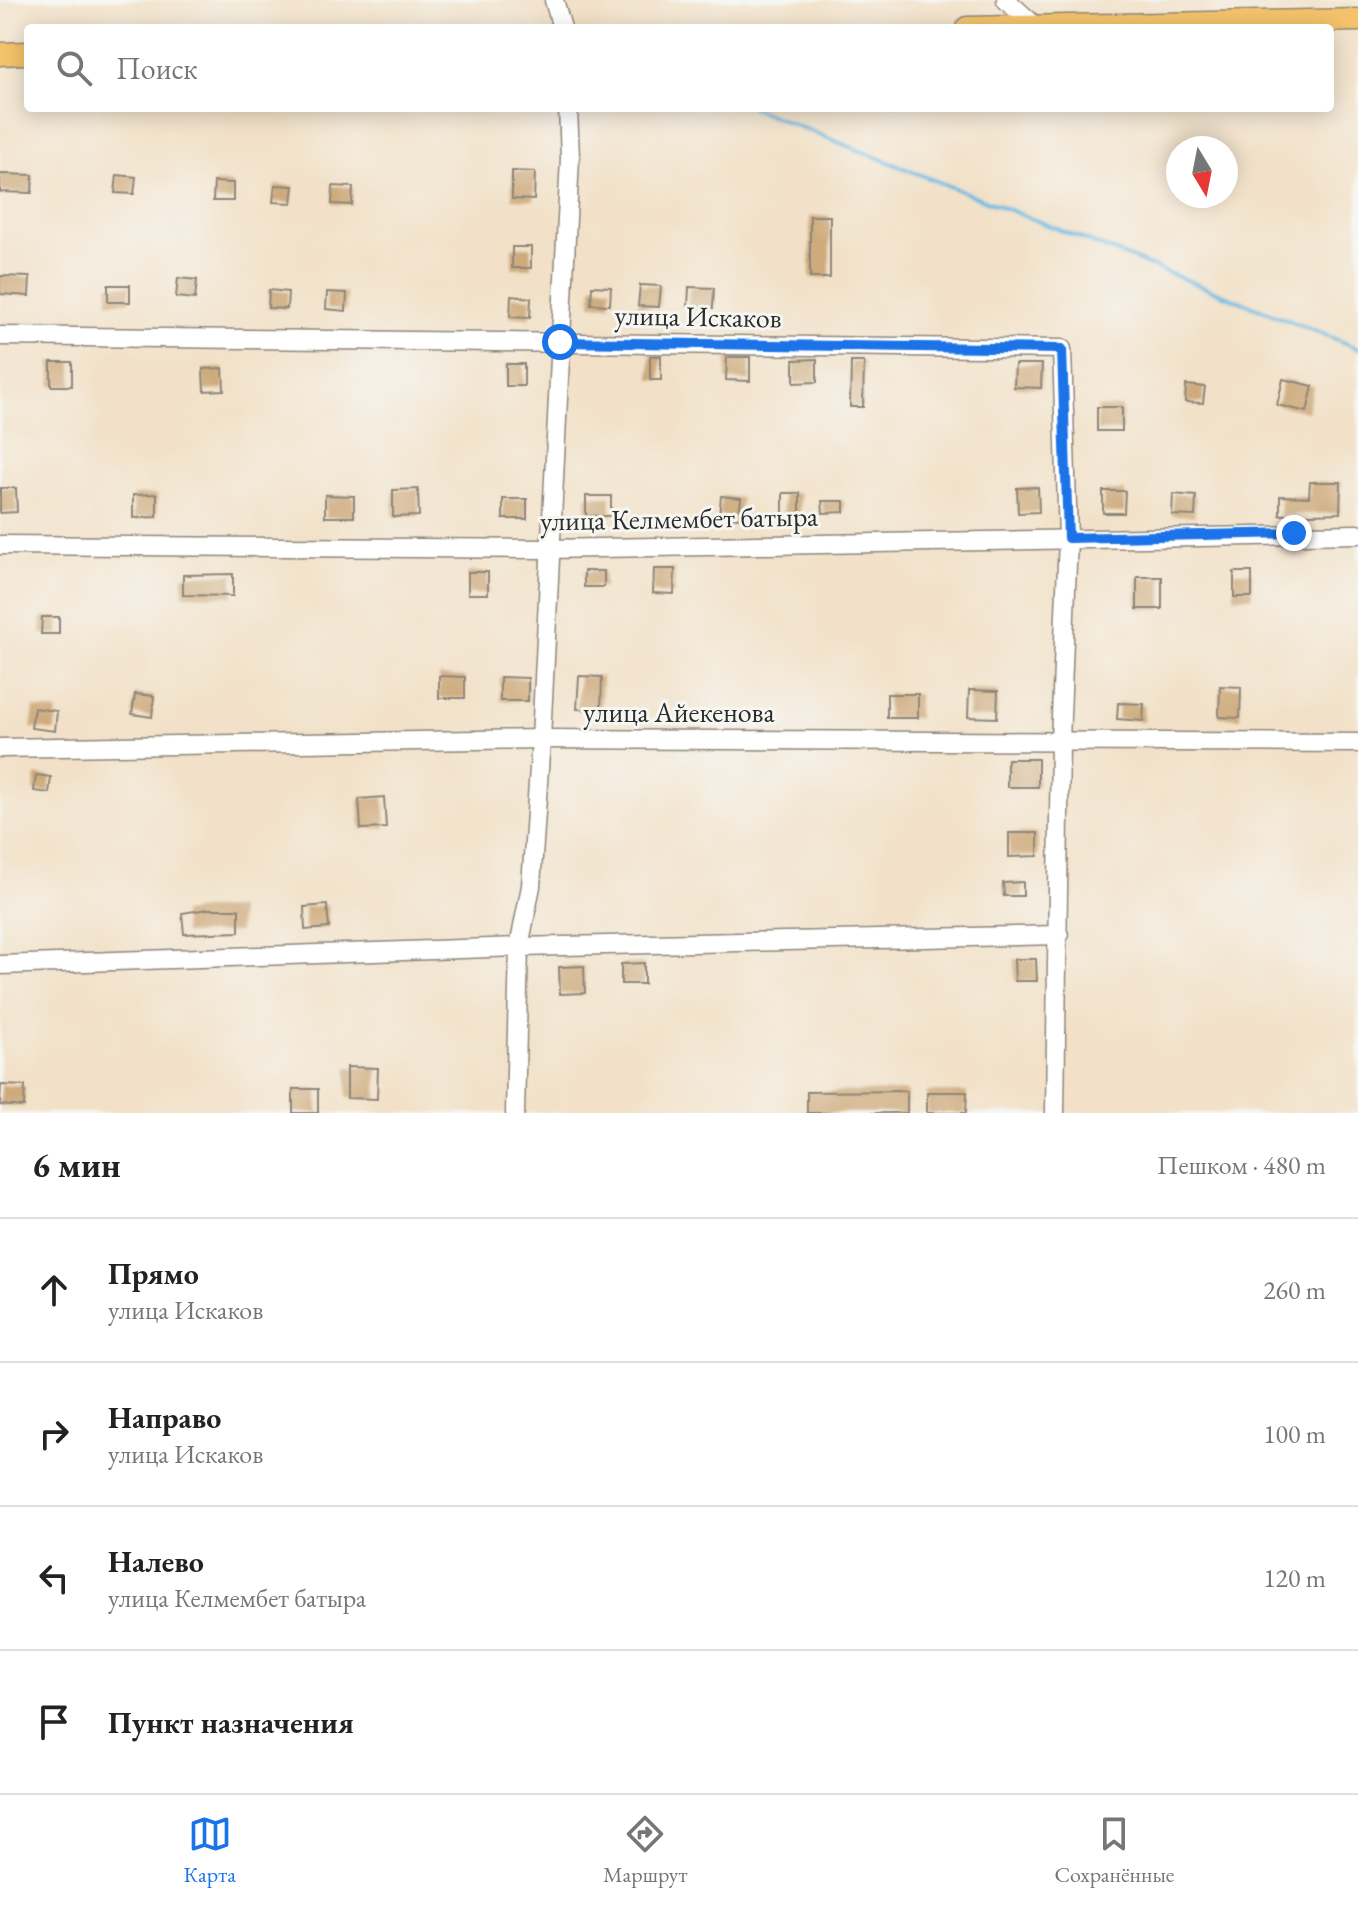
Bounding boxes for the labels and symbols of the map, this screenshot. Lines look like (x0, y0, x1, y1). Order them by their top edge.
north arrow (1166, 136, 1238, 208)
street label: улица Искаков (614, 297, 782, 335)
route start (542, 324, 578, 360)
street label: улица Келмембет батыра (540, 498, 819, 538)
route end (1276, 515, 1312, 551)
street label: улица Айекенова (583, 694, 775, 730)

